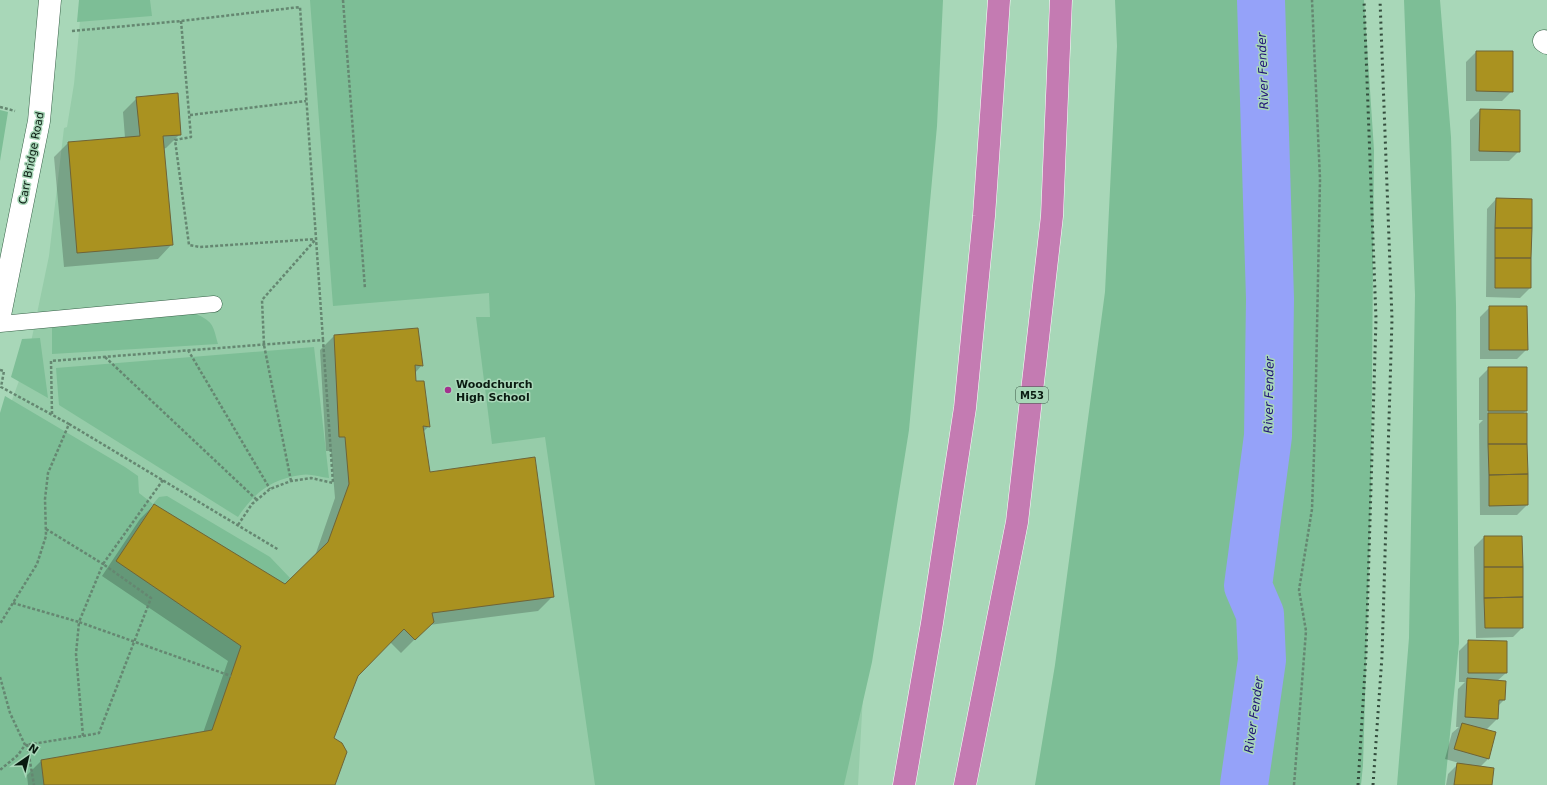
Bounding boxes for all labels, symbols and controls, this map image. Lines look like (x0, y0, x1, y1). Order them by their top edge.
water label: River Fender (1255, 31, 1271, 110)
street label: Carr Bridge Road (16, 111, 47, 205)
water label: River Fender (1261, 355, 1277, 433)
place label: Woodchurch High School (456, 378, 533, 404)
marker: Woodchurch High School (443, 385, 453, 395)
road number: M53 (1016, 387, 1048, 403)
water label: River Fender (1242, 675, 1266, 754)
north arrow (8, 737, 48, 777)
text: N (26, 741, 41, 757)

